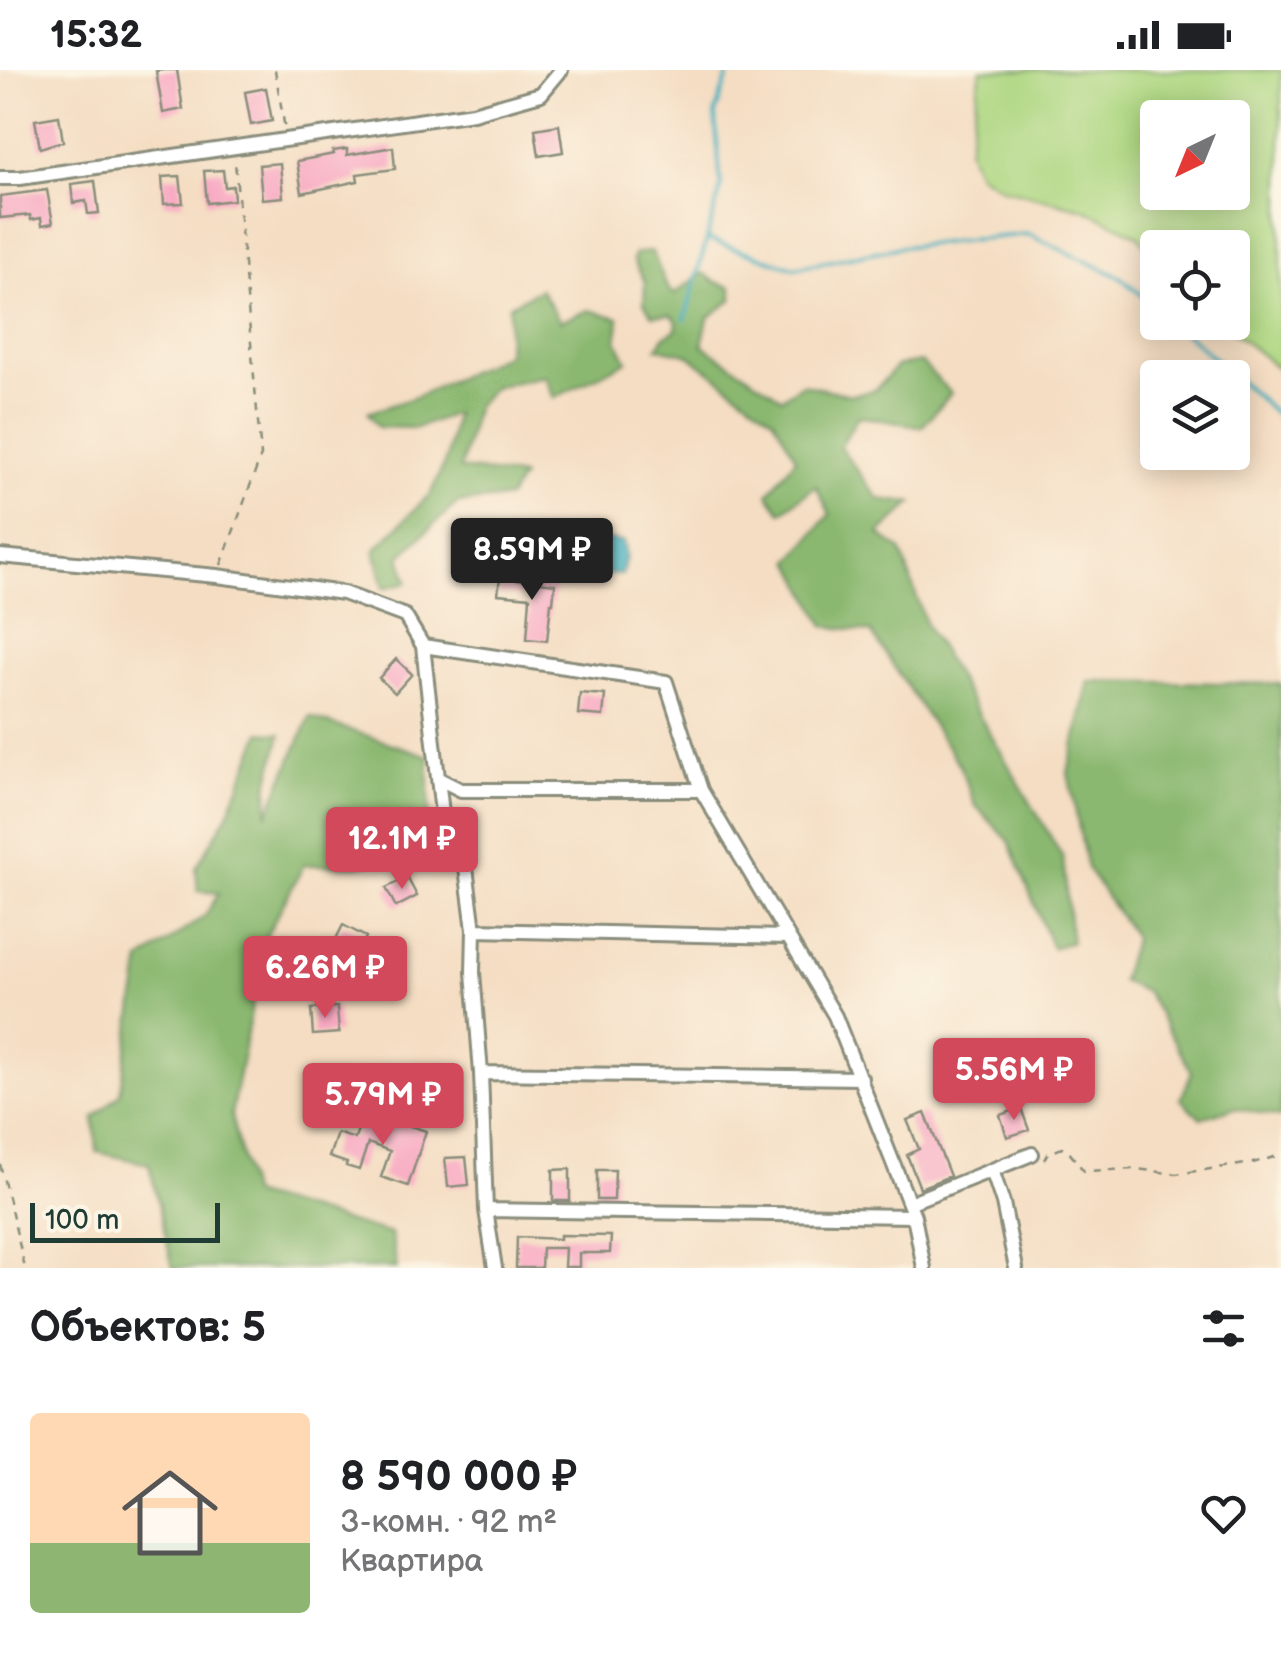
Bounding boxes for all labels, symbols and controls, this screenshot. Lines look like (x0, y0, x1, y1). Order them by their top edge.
text: 15:32 (50, 13, 142, 58)
north arrow (1140, 100, 1250, 210)
map controls (1140, 100, 1250, 470)
button: locate (1140, 230, 1250, 340)
button: layers (1140, 360, 1250, 470)
pin: 8.59M ₽ (440, 518, 624, 603)
text: 8.59M ₽ (473, 531, 591, 570)
pin: 12.1M ₽ (310, 807, 494, 892)
text: 12.1M ₽ (348, 820, 456, 859)
pin: 6.26M ₽ (233, 936, 417, 1021)
text: 6.26M ₽ (265, 949, 385, 988)
pin: 5.56M ₽ (922, 1038, 1106, 1123)
text: 5.56M ₽ (955, 1051, 1073, 1090)
pin: 5.79M ₽ (291, 1063, 475, 1148)
text: 5.79M ₽ (325, 1076, 441, 1115)
scale bar (30, 1198, 220, 1242)
text: 100 m (45, 1204, 119, 1237)
icon: filters (1196, 1301, 1251, 1356)
text: Объектов: 5 (30, 1303, 266, 1354)
text: 8 590 000 ₽ (340, 1452, 577, 1503)
icon: home (110, 1453, 230, 1573)
icon: heart (1196, 1486, 1251, 1541)
text: 3-комн. · 92 m² (340, 1503, 557, 1542)
text: Квартира (340, 1542, 483, 1581)

